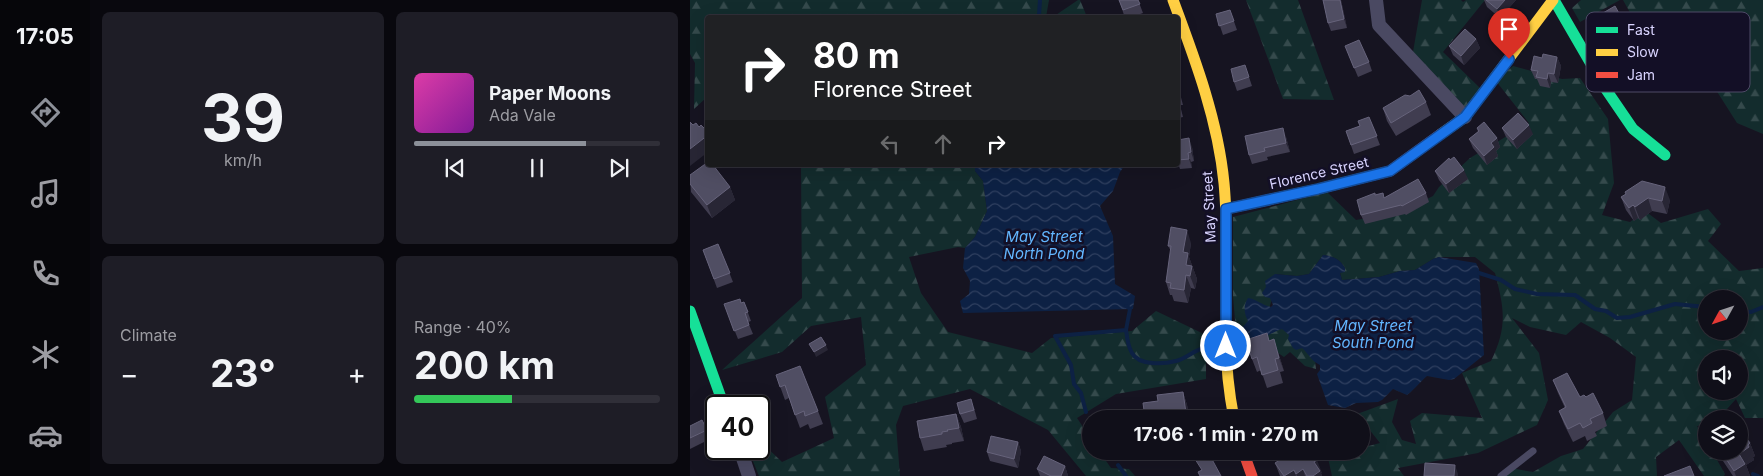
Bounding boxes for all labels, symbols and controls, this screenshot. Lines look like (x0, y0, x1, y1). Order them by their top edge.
pin (1488, 8, 1530, 59)
legend (1586, 12, 1750, 92)
icon: arrive (1495, 15, 1523, 43)
text: Fast (1627, 21, 1655, 38)
text: 17:05 (16, 23, 74, 49)
text: 80 m (813, 34, 900, 76)
icon: right (730, 35, 795, 100)
text: Slow (1627, 43, 1659, 60)
text: Jam (1627, 66, 1655, 83)
text: Florence Street (813, 76, 972, 102)
text: 39 (201, 78, 285, 157)
text: Paper Moons (489, 82, 611, 105)
icon: directions (28, 95, 63, 130)
text: Ada Vale (489, 105, 556, 125)
icon: left (876, 130, 904, 158)
icon: ahead (929, 130, 957, 158)
icon: right (982, 130, 1010, 158)
text: km/h (224, 150, 262, 170)
street label: Florence Street (1268, 153, 1370, 192)
icon: previous (441, 154, 469, 182)
icon: pause (523, 154, 551, 182)
icon: next (605, 154, 633, 182)
street label: May Street (1198, 170, 1219, 243)
icon: music (28, 176, 63, 211)
water label: May Street North Pond (1004, 227, 1085, 263)
icon: phone (28, 256, 63, 291)
north arrow (1698, 290, 1748, 340)
map controls (1698, 290, 1748, 460)
water label: May Street South Pond (1332, 316, 1415, 352)
text: Range · 40% (414, 317, 512, 337)
position arrow (1199, 319, 1251, 371)
text: Climate (120, 325, 177, 345)
icon: climate (28, 337, 63, 372)
text: 200 km (414, 342, 555, 388)
text: 23° (210, 350, 276, 396)
button: sound (1698, 350, 1748, 400)
text: − (120, 357, 139, 391)
text: + (347, 357, 366, 391)
speed limit sign: 40 (705, 395, 770, 460)
button: layers (1698, 410, 1748, 460)
icon: car (28, 418, 63, 453)
text: 17:06 · 1 min · 270 m (1133, 423, 1319, 446)

